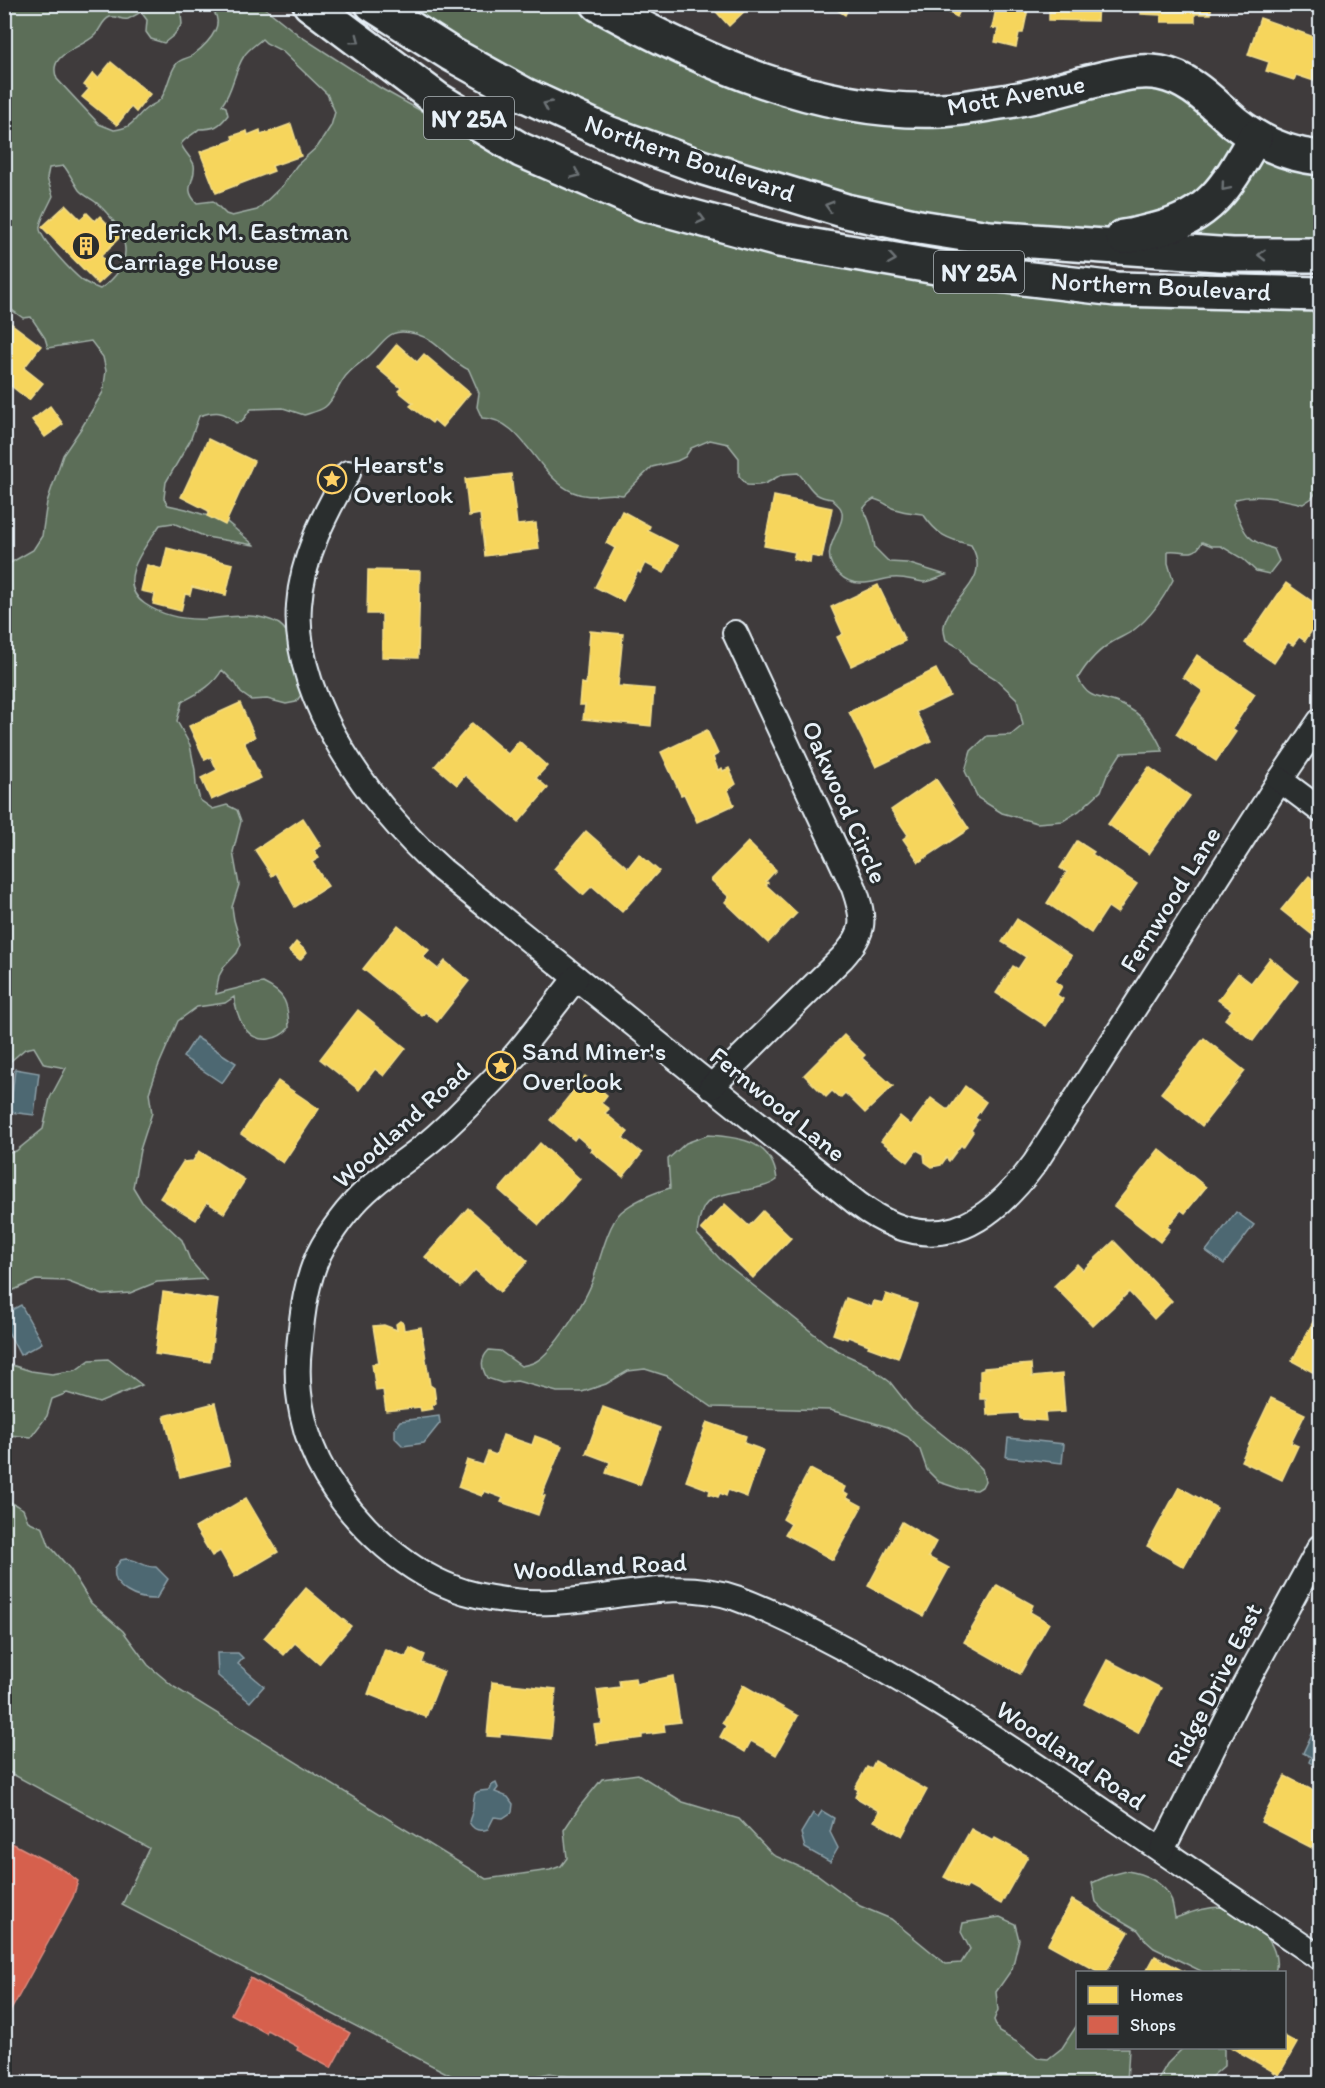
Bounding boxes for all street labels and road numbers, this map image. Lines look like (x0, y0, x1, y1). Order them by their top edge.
street label: Mott Avenue (945, 67, 1087, 123)
road number: NY 25A (424, 97, 514, 139)
street label: Northern Boulevard (580, 107, 800, 209)
road number: NY 25A (934, 251, 1024, 293)
street label: Northern Boulevard (1050, 264, 1272, 308)
street label: Oakwood Circle (795, 716, 895, 888)
street label: Fernwood Lane (1112, 820, 1228, 978)
street label: Fernwood Lane (703, 1039, 853, 1169)
street label: Woodland Road (326, 1055, 476, 1195)
street label: Woodland Road (512, 1545, 688, 1587)
street label: Ridge Drive East (1159, 1597, 1269, 1773)
street label: Woodland Road (990, 1693, 1152, 1817)

